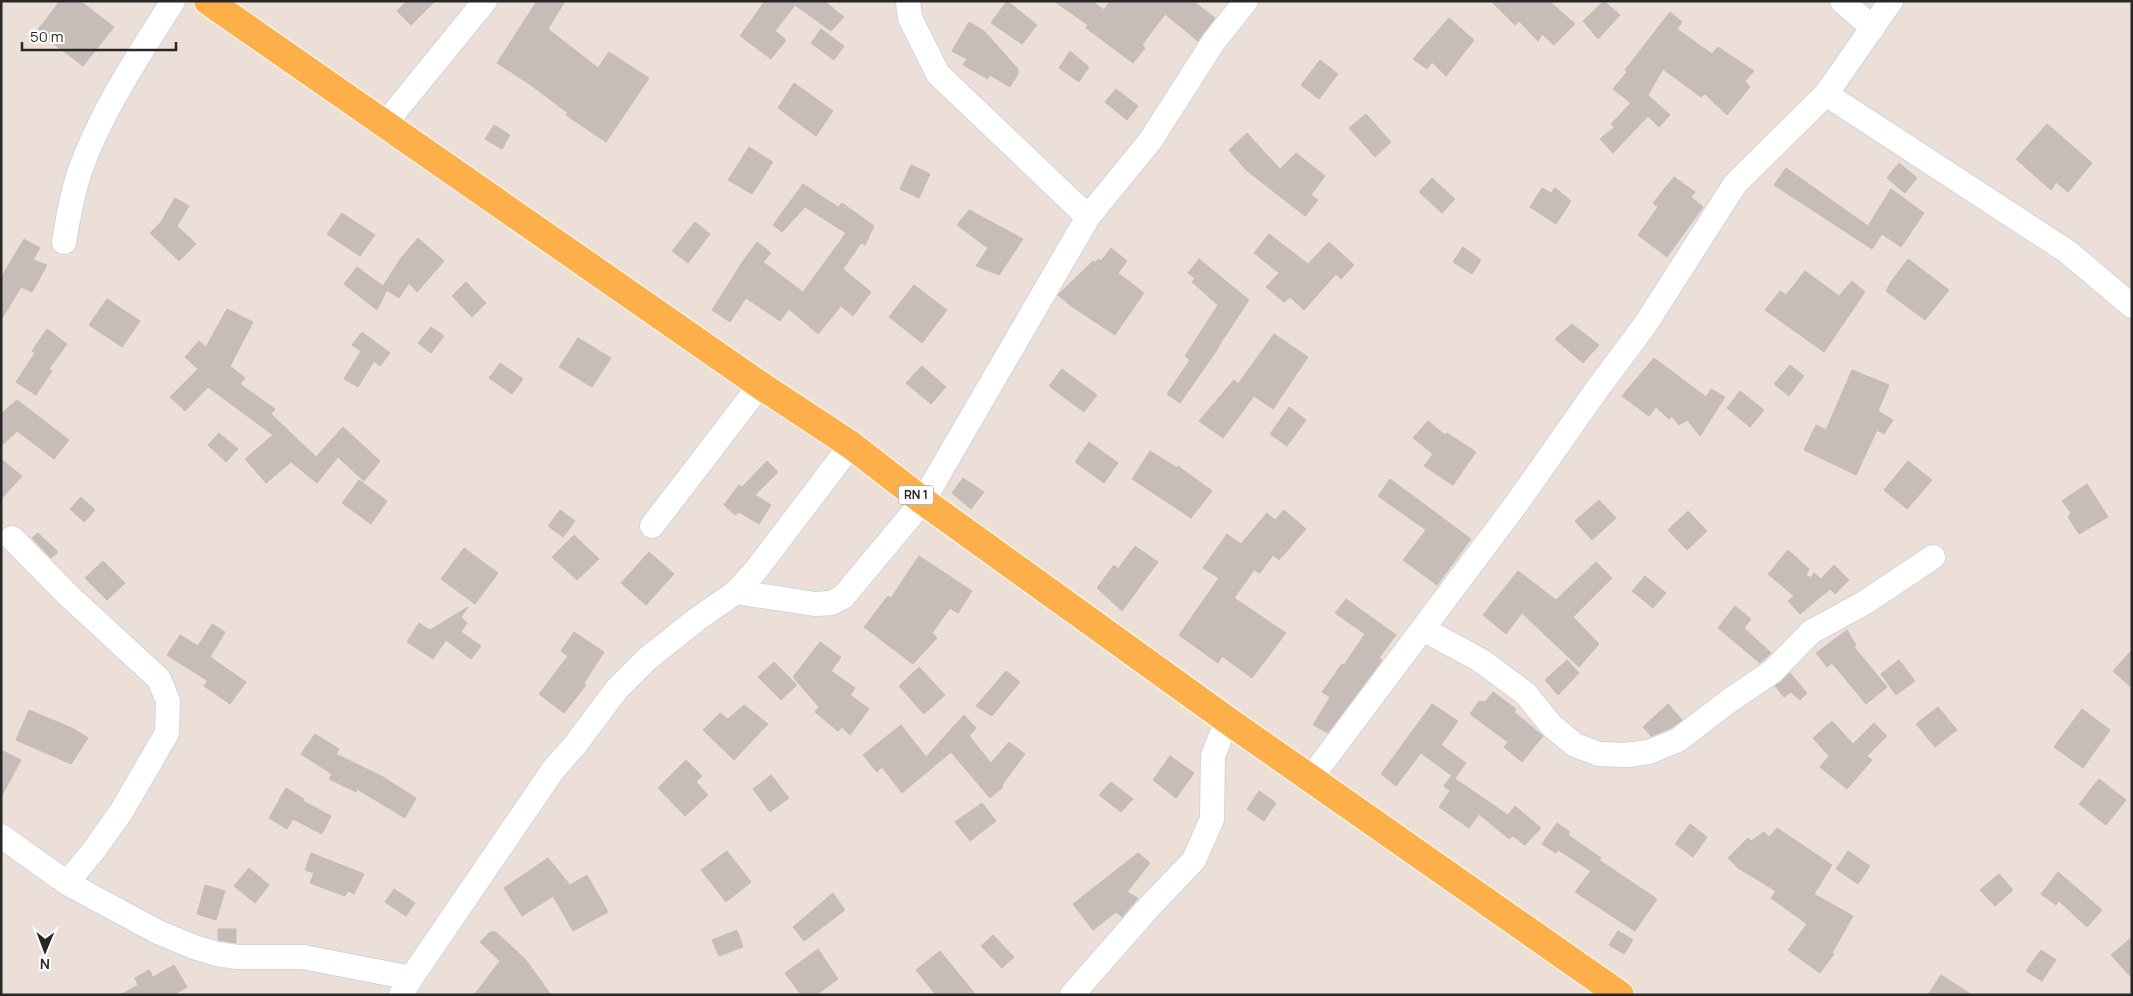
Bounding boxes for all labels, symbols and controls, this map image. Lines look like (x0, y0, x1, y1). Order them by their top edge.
scale bar (22, 20, 176, 52)
text: 50 m (30, 26, 64, 47)
road number: RN 1 (898, 486, 934, 504)
north arrow (20, 926, 70, 976)
text: N (40, 955, 50, 974)

